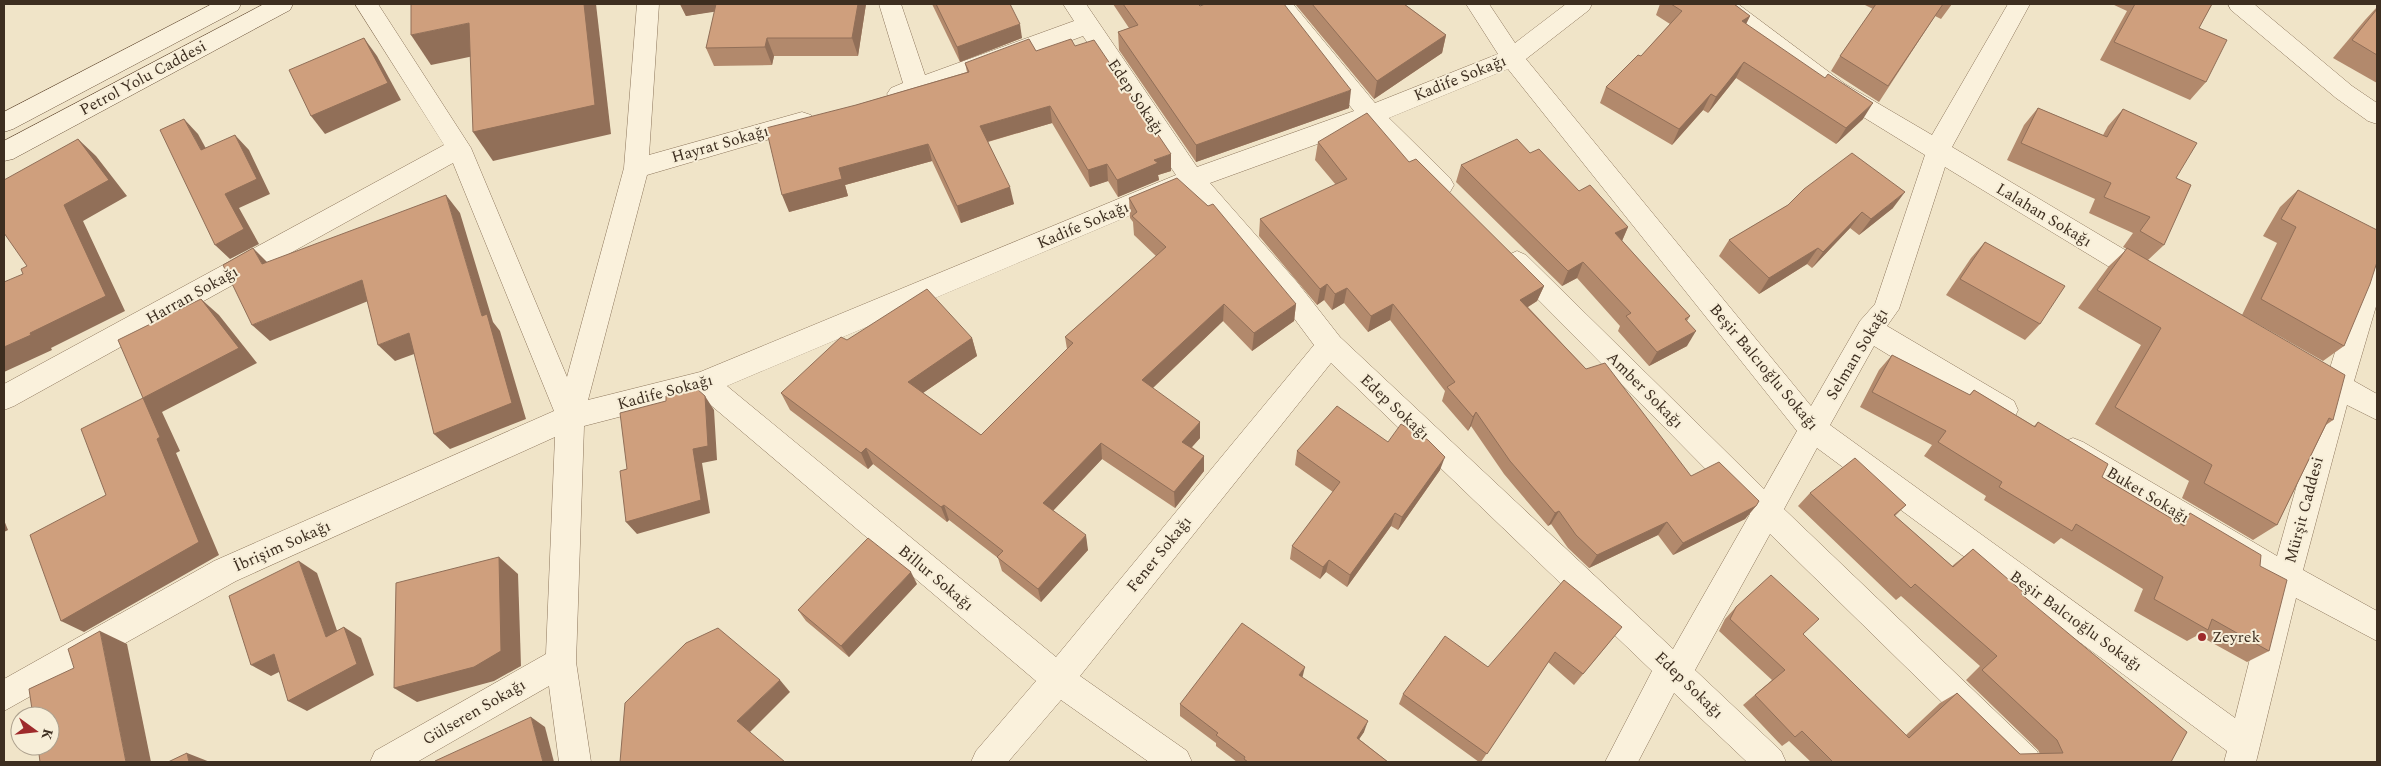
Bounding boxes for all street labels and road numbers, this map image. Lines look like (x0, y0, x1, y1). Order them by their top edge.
street label: Petrol Yolu Caddesi (75, 34, 211, 122)
street label: Kadife Sokağı (1410, 49, 1510, 107)
street label: Edep Sokağı (1101, 54, 1171, 140)
street label: Hayrat Sokağı (669, 119, 771, 169)
street label: Lalahan Sokağı (1991, 177, 2097, 253)
street label: Kadife Sokağı (1033, 195, 1133, 255)
street label: Harran Sokağı (141, 260, 243, 330)
street label: Beşir Balcıoğlu Sokağı (1704, 298, 1824, 436)
street label: Selman Sokağı (1820, 303, 1894, 405)
street label: Amber Sokağı (1601, 346, 1689, 434)
street label: Kadife Sokağı (615, 368, 715, 416)
street label: Edep Sokağı (1355, 368, 1435, 446)
street label: Mürşit Caddesi (2278, 454, 2330, 566)
street label: Buket Sokağı (2102, 461, 2194, 529)
street label: Fener Sokağı (1121, 511, 1197, 597)
street label: İbrişim Sokağı (230, 514, 334, 578)
street label: Billur Sokağı (893, 539, 979, 617)
street label: Beşir Balcıoğlu Sokağı (2005, 565, 2147, 677)
street label: Edep Sokağı (1649, 646, 1729, 724)
street label: Gülseren Sokağı (418, 673, 530, 751)

